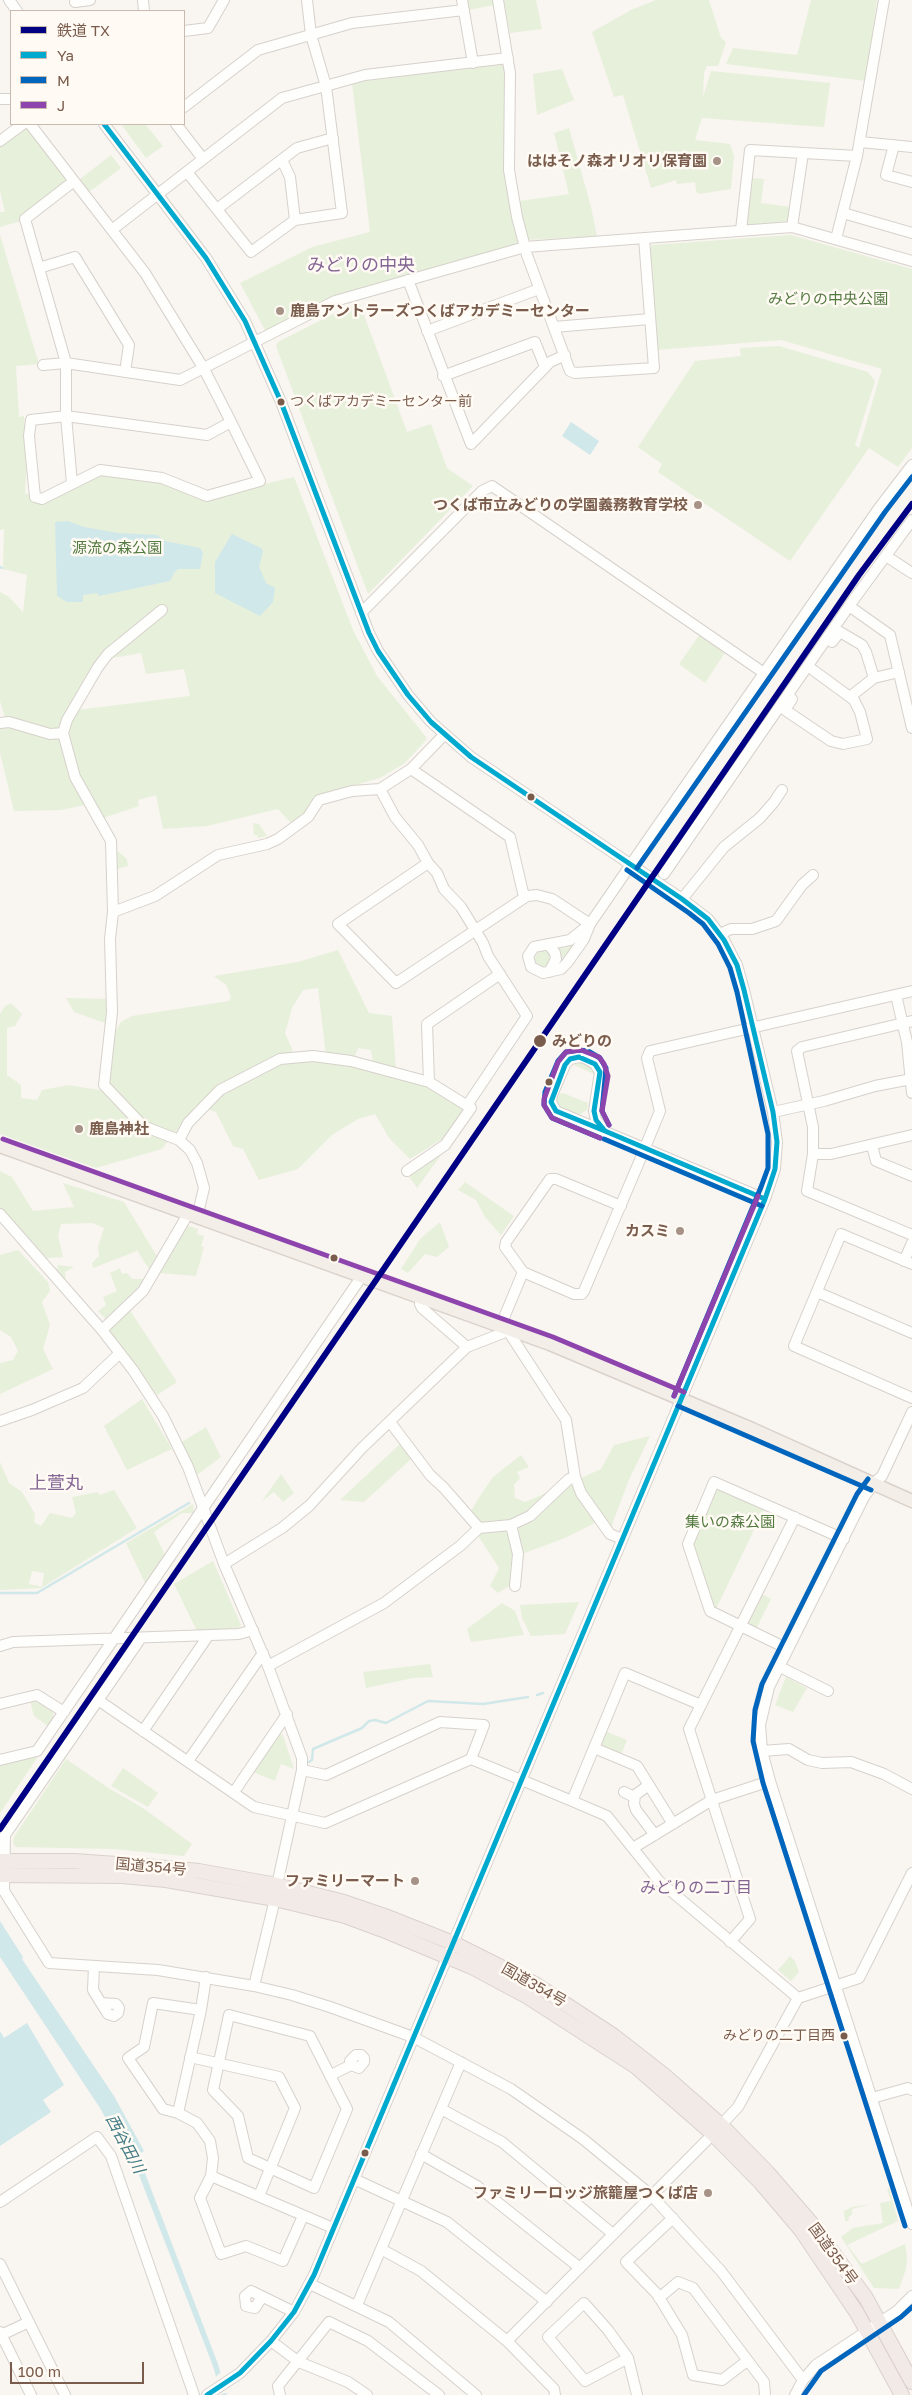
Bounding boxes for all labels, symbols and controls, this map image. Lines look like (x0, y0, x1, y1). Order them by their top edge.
legend (10, 10, 185, 125)
text: 鉄道 TX (57, 21, 110, 39)
text: Ya (57, 46, 74, 64)
text: M (57, 71, 70, 89)
text: J (57, 96, 65, 114)
place label: ははそノ森オリオリ保育園 (527, 152, 707, 170)
marker: ははそノ森オリオリ保育園 (711, 155, 723, 167)
district label: みどりの中央 (307, 254, 415, 276)
park label: みどりの中央公園 (768, 290, 888, 308)
place label: 鹿島アントラーズつくばアカデミーセンター (290, 302, 590, 320)
marker: 鹿島アントラーズつくばアカデミーセンター (274, 305, 286, 317)
place label: つくばアカデミーセンター前 (290, 394, 472, 410)
marker: つくばアカデミーセンター前 (276, 397, 286, 407)
place label: つくば市立みどりの学園義務教育学校 (433, 496, 688, 514)
marker: つくば市立みどりの学園義務教育学校 (692, 499, 704, 511)
park label: 源流の森公園 (72, 539, 162, 557)
unlabelled marker (526, 792, 536, 802)
place label: みどりの (552, 1032, 612, 1050)
marker: みどりの (532, 1033, 548, 1049)
unlabelled marker (544, 1077, 554, 1087)
place label: 鹿島神社 (89, 1120, 149, 1138)
marker: 鹿島神社 (73, 1123, 85, 1135)
place label: カスミ (625, 1222, 670, 1240)
marker: カスミ (674, 1225, 686, 1237)
unlabelled marker (329, 1253, 339, 1263)
district label: 上萱丸 (29, 1472, 83, 1494)
park label: 集いの森公園 (685, 1513, 775, 1531)
street label: 国道354号 (115, 1855, 187, 1879)
place label: ファミリーマート (285, 1872, 405, 1890)
marker: ファミリーマート (409, 1875, 421, 1887)
district label: みどりの二丁目 (640, 1878, 752, 1898)
street label: 国道354号 (498, 1959, 570, 2011)
place label: みどりの二丁目西 (723, 2028, 835, 2044)
marker: みどりの二丁目西 (839, 2031, 849, 2041)
water label: 西谷田川 (102, 2111, 148, 2177)
unlabelled marker (360, 2148, 370, 2158)
place label: ファミリーロッジ旅籠屋つくば店 (473, 2184, 698, 2202)
marker: ファミリーロッジ旅籠屋つくば店 (702, 2187, 714, 2199)
street label: 国道354号 (805, 2220, 861, 2288)
scale bar (12, 2352, 146, 2384)
text: 100 m (18, 2362, 61, 2380)

